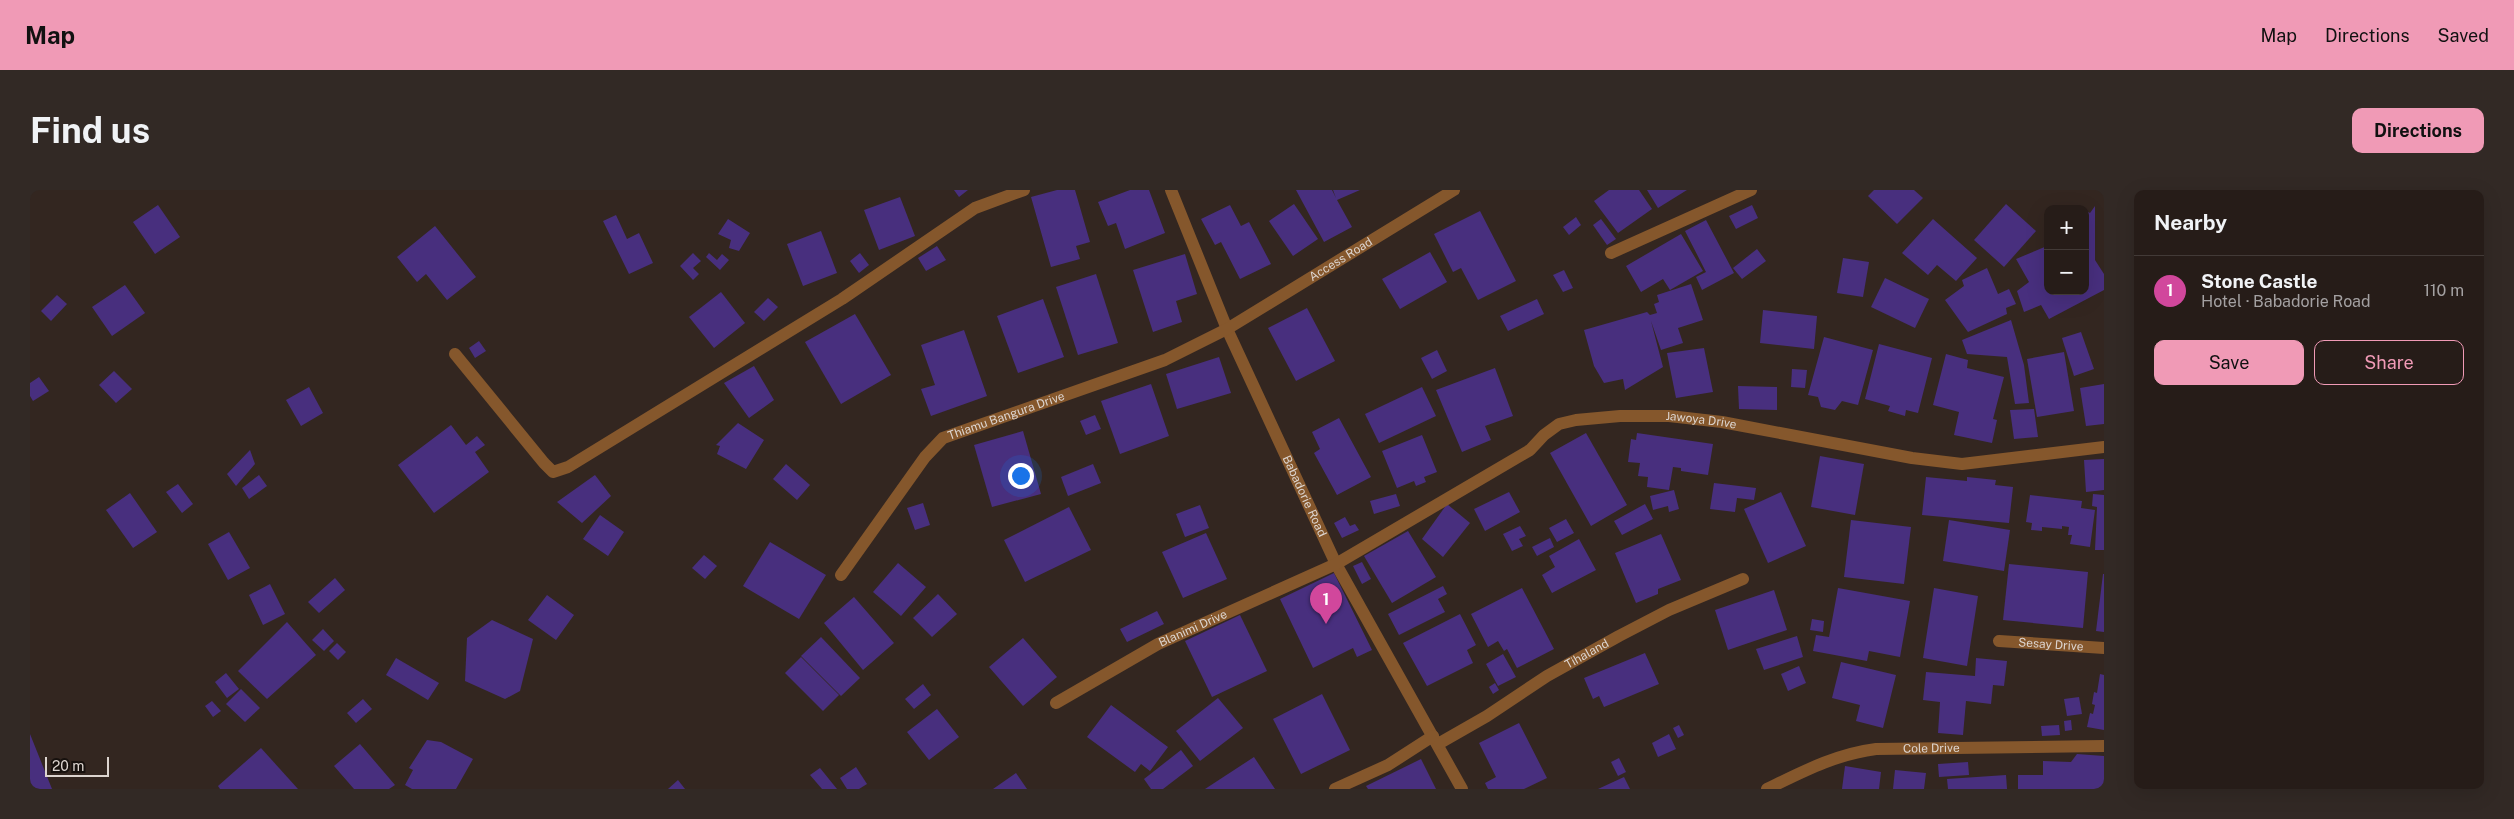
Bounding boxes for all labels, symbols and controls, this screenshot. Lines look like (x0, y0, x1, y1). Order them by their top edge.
text: Map (25, 21, 75, 49)
text: Map (2260, 25, 2297, 46)
text: Directions (2325, 25, 2410, 46)
text: Saved (2438, 25, 2489, 46)
button: Directions (2352, 108, 2484, 153)
text: Find us (30, 110, 150, 151)
map controls (2044, 205, 2089, 295)
button: + (2044, 205, 2089, 250)
text: Nearby (2154, 210, 2227, 235)
street label: Access Road (1307, 235, 1375, 284)
button: − (2044, 250, 2089, 295)
text: Stone Castle (2201, 270, 2317, 292)
text: 1 (2167, 281, 2173, 300)
text: 110 m (2423, 281, 2464, 300)
text: Hotel · Babadorie Road (2201, 292, 2371, 311)
button: Save (2154, 340, 2304, 385)
button: Share (2314, 340, 2464, 385)
street label: Thiamu Bangura Drive (946, 389, 1067, 443)
street label: Jawoya Drive (1665, 409, 1738, 432)
street label: Babadorie Road (1280, 453, 1329, 539)
your location (1008, 463, 1034, 489)
pin: 1 (1310, 583, 1342, 624)
street label: Blanimi Drive (1156, 607, 1229, 650)
street label: Sesay Drive (2018, 635, 2084, 654)
street label: Tihaland (1562, 636, 1611, 672)
street label: Cole Drive (1903, 741, 1960, 756)
scale bar (45, 754, 109, 777)
text: 20 m (52, 758, 84, 774)

